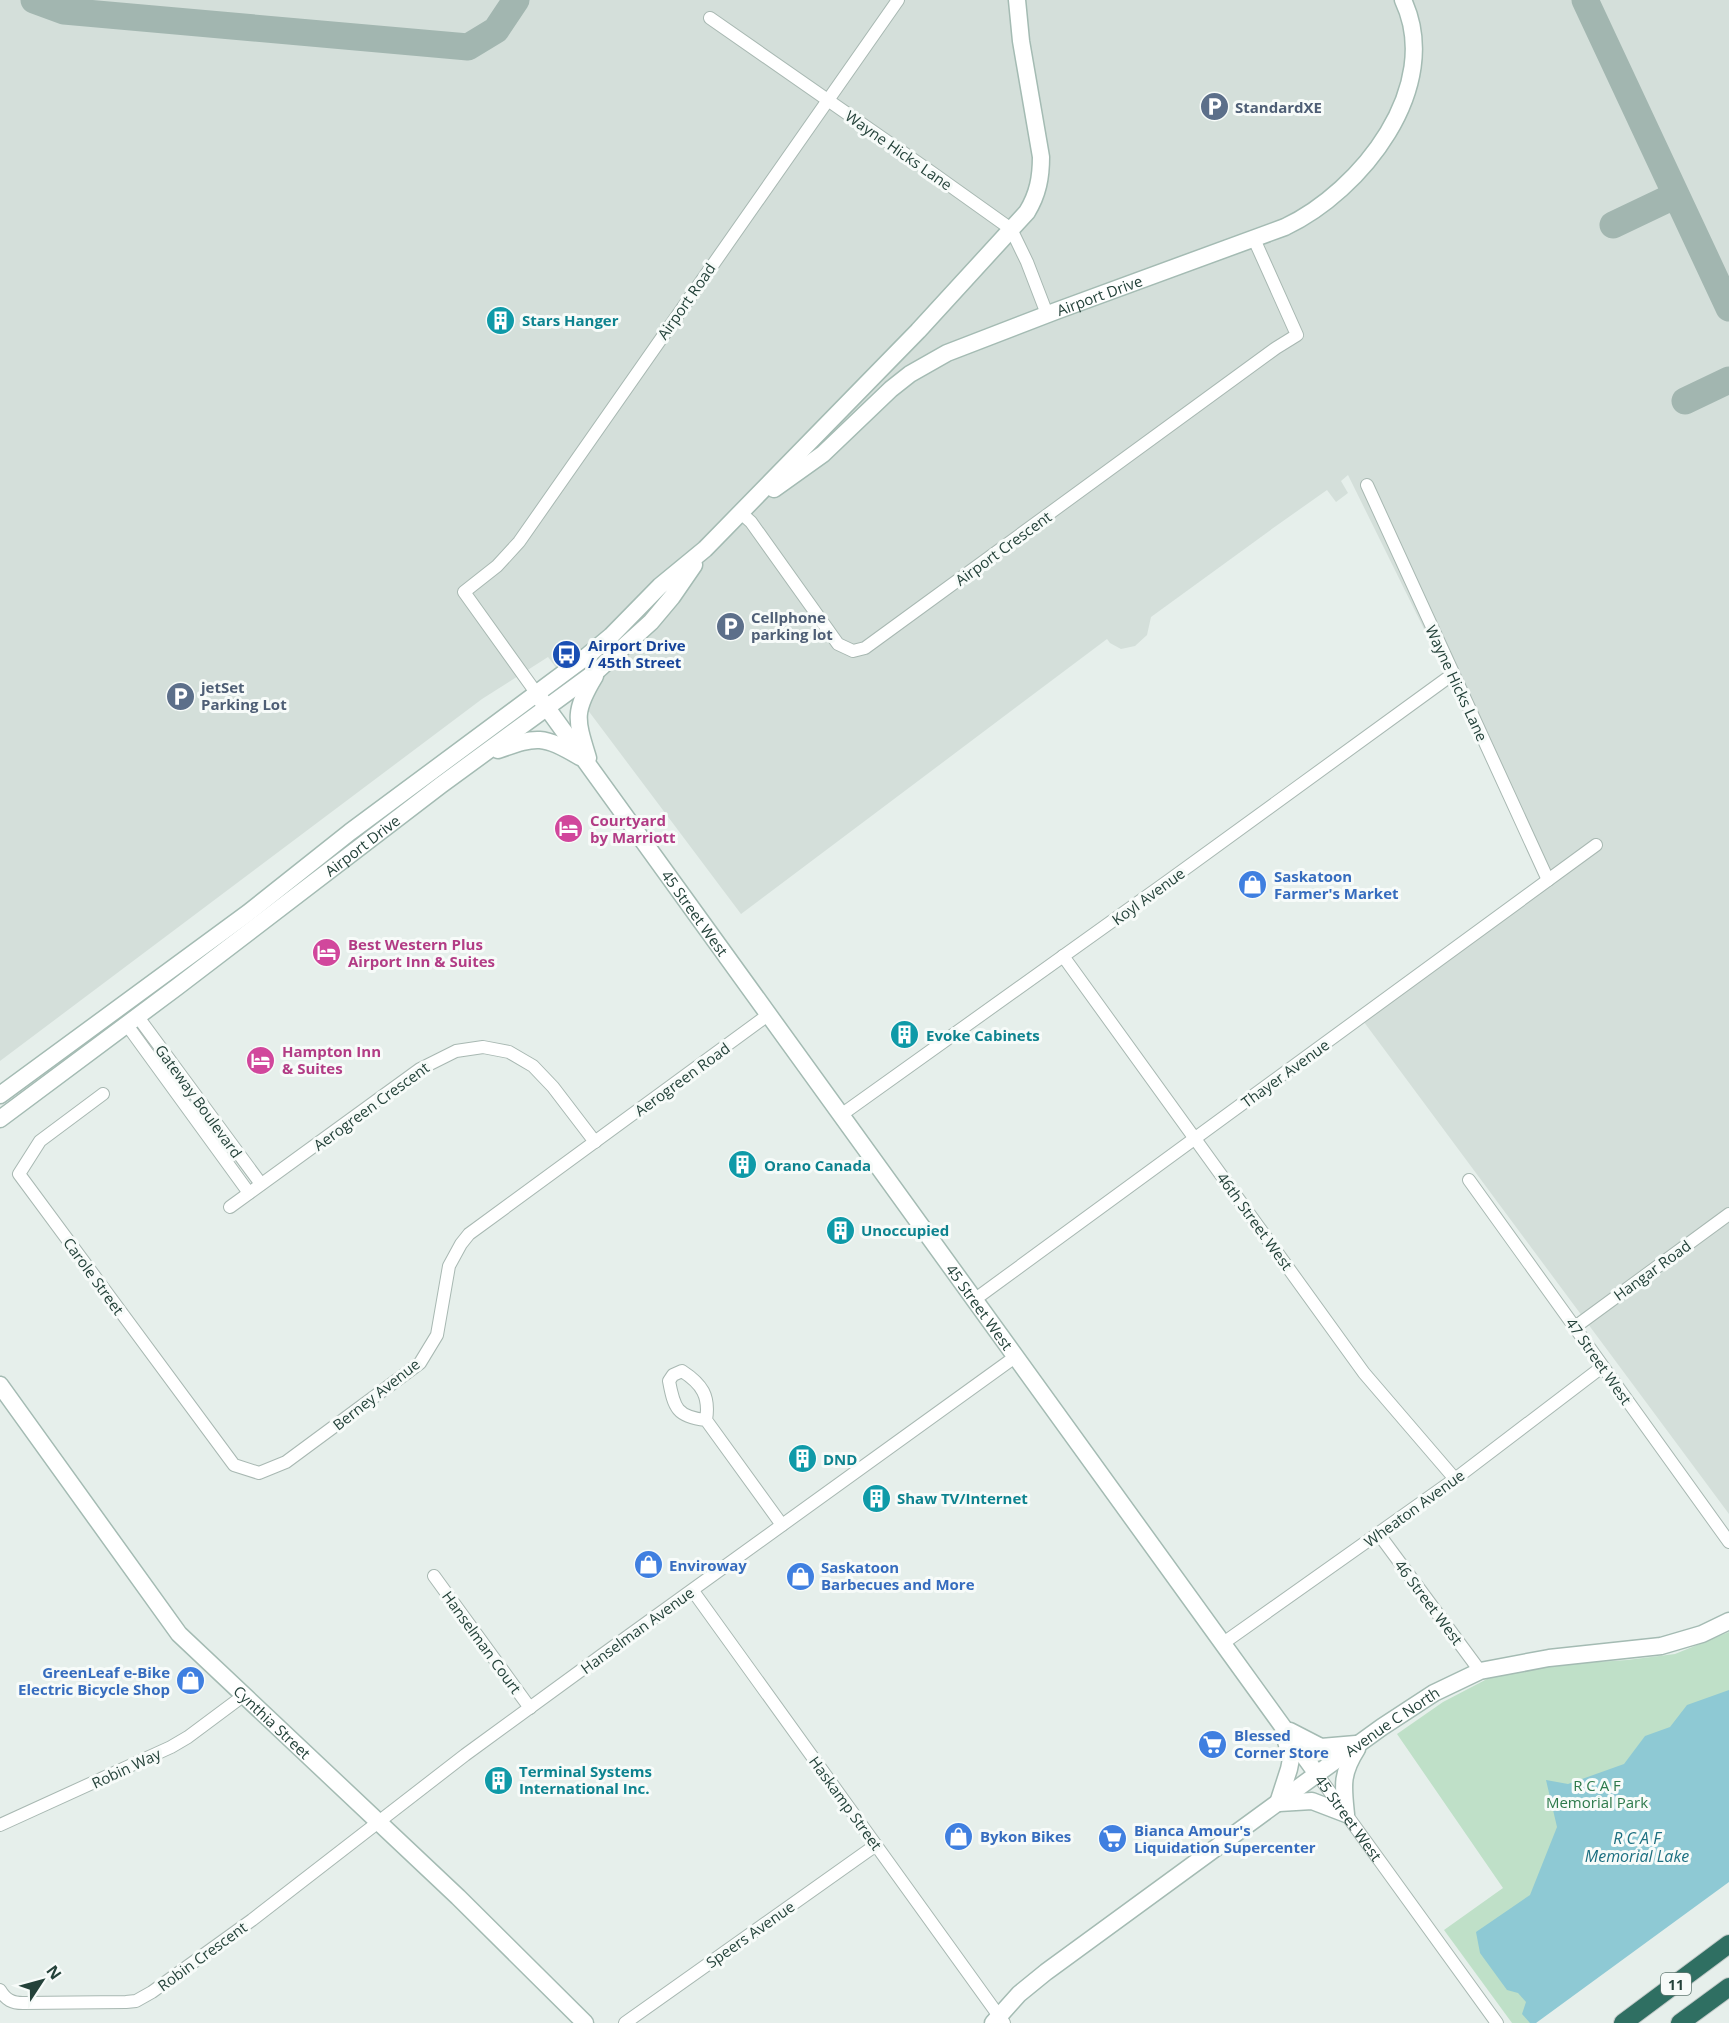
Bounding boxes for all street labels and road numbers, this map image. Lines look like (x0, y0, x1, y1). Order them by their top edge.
street label: Wayne Hicks Lane (842, 106, 956, 194)
street label: Airport Road (652, 259, 720, 343)
street label: Airport Drive (1054, 270, 1145, 320)
street label: Airport Crescent (951, 506, 1055, 590)
street label: Wayne Hicks Lane (1421, 622, 1493, 744)
street label: Airport Drive (320, 810, 404, 881)
street label: Koyl Avenue (1107, 863, 1189, 929)
street label: 45 Street West (657, 866, 733, 960)
street label: Thayer Avenue (1237, 1034, 1333, 1112)
street label: Aerogreen Road (630, 1038, 734, 1120)
street label: Gateway Boulevard (151, 1040, 247, 1162)
street label: Aerogreen Crescent (309, 1057, 433, 1155)
street label: 46th Street West (1213, 1168, 1297, 1274)
street label: Carole Street (59, 1233, 129, 1319)
street label: Hangar Road (1609, 1235, 1695, 1305)
street label: 45 Street West (942, 1260, 1018, 1354)
street label: 47 Street West (1562, 1314, 1636, 1408)
street label: Berney Avenue (328, 1354, 424, 1434)
street label: Wheaton Avenue (1360, 1465, 1468, 1551)
street label: 46 Street West (1390, 1555, 1468, 1649)
street label: Hanselman Avenue (576, 1582, 698, 1678)
street label: Hanselman Court (438, 1587, 526, 1697)
street label: Cynthia Street (230, 1681, 315, 1763)
street label: Avenue C North (1341, 1682, 1443, 1761)
street label: Robin Way (88, 1743, 164, 1793)
street label: Haskamp Street (805, 1752, 887, 1854)
street label: 45 Street West (1311, 1771, 1387, 1865)
street label: Speers Avenue (702, 1896, 798, 1972)
street label: Robin Crescent (153, 1917, 251, 1995)
road number: 11 (1661, 1973, 1691, 1995)

